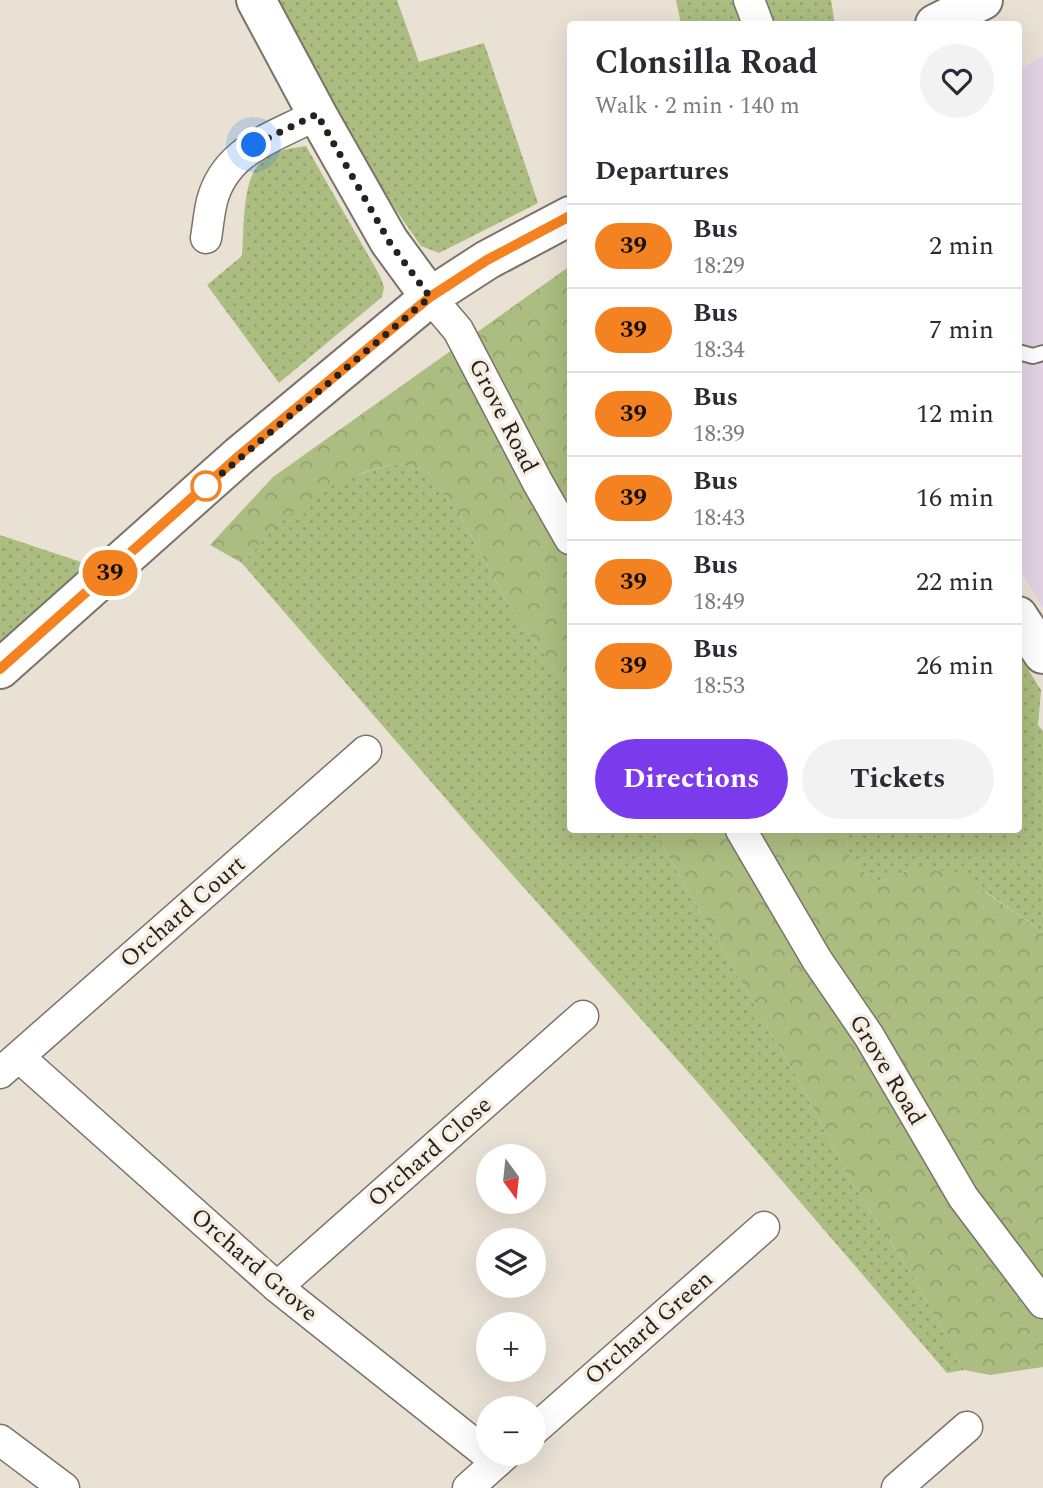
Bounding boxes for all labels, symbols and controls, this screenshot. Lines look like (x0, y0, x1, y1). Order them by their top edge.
text: Clonsilla Road (595, 38, 818, 88)
button: heart (920, 44, 994, 118)
text: Walk · 2 min · 140 m (595, 89, 800, 124)
your location (236, 127, 271, 162)
text: Departures (595, 151, 729, 191)
text: Bus (693, 209, 738, 249)
text: 2 min (929, 226, 994, 266)
text: 39 (620, 228, 647, 264)
text: 18:29 (693, 249, 745, 284)
text: Bus (693, 293, 738, 333)
text: 7 min (929, 310, 994, 350)
text: 39 (620, 312, 647, 348)
text: 18:34 (693, 333, 745, 368)
street label: Grove Road (459, 353, 547, 479)
text: Bus (693, 377, 738, 417)
text: 12 min (916, 394, 994, 434)
text: 39 (620, 396, 647, 432)
text: 18:39 (693, 417, 745, 452)
text: Bus (693, 461, 738, 501)
unlabelled marker (191, 471, 221, 501)
text: 16 min (916, 478, 994, 518)
text: 39 (620, 480, 647, 516)
text: 18:43 (693, 501, 745, 536)
text: Bus (693, 545, 738, 585)
line badge: 39 (78, 550, 142, 596)
text: 39 (97, 555, 123, 591)
text: 22 min (916, 562, 994, 602)
text: 39 (620, 564, 647, 600)
text: 18:49 (693, 585, 745, 620)
text: Bus (693, 629, 738, 669)
text: 26 min (916, 646, 994, 686)
text: 39 (620, 648, 647, 684)
text: 18:53 (693, 669, 745, 704)
button: Directions (595, 739, 788, 819)
button: Tickets (802, 739, 994, 819)
street label: Orchard Court (112, 847, 254, 977)
street label: Grove Road (840, 1008, 934, 1132)
street label: Orchard Close (360, 1088, 500, 1216)
north arrow (476, 1144, 546, 1214)
map controls (476, 1144, 546, 1466)
street label: Orchard Grove (182, 1199, 326, 1331)
button: layers (476, 1228, 546, 1298)
street label: Orchard Green (577, 1262, 721, 1394)
button: + (476, 1312, 546, 1382)
button: − (476, 1396, 546, 1466)

